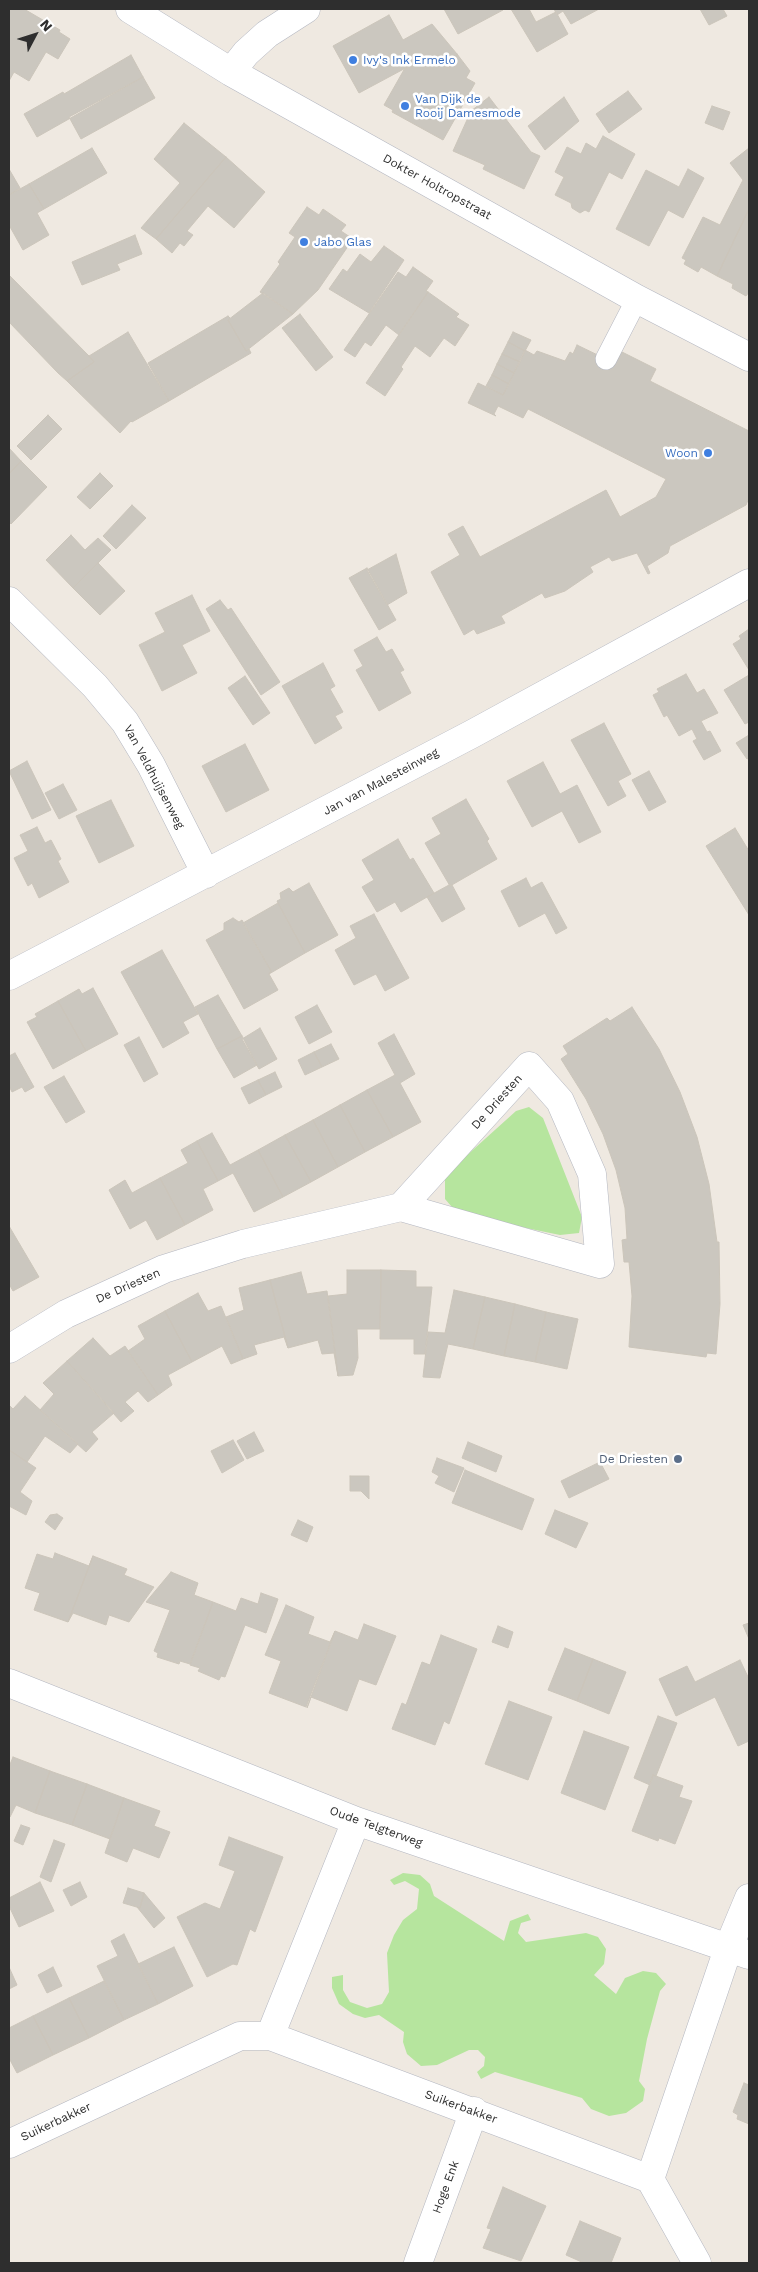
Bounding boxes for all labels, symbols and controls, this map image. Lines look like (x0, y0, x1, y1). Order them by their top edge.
north arrow (10, 10, 60, 60)
text: N (37, 16, 56, 34)
place label: Ivy's Ink Ermelo (363, 53, 456, 67)
marker: Ivy's Ink Ermelo (347, 54, 359, 66)
place label: Van Dijk de Rooij Damesmode (415, 92, 521, 120)
marker: Van Dijk de Rooij Damesmode (399, 100, 411, 112)
street label: Dokter Holtropstraat (380, 151, 494, 223)
place label: Jabo Glas (314, 235, 372, 249)
marker: Jabo Glas (298, 236, 310, 248)
place label: Woon (665, 446, 698, 460)
marker: Woon (702, 447, 714, 459)
street label: Van Veldhuijsenweg (120, 723, 188, 831)
street label: Jan van Malesteinweg (321, 745, 441, 819)
street label: De Driesten (469, 1072, 525, 1132)
street label: De Driesten (94, 1265, 162, 1307)
place label: De Driesten (599, 1452, 668, 1466)
marker: De Driesten (672, 1453, 684, 1465)
street label: Oude Telgterweg (328, 1804, 424, 1850)
street label: Suikerbakker (423, 2087, 499, 2127)
street label: Suikerbakker (18, 2099, 94, 2145)
street label: Hoge Enk (430, 2159, 462, 2215)

